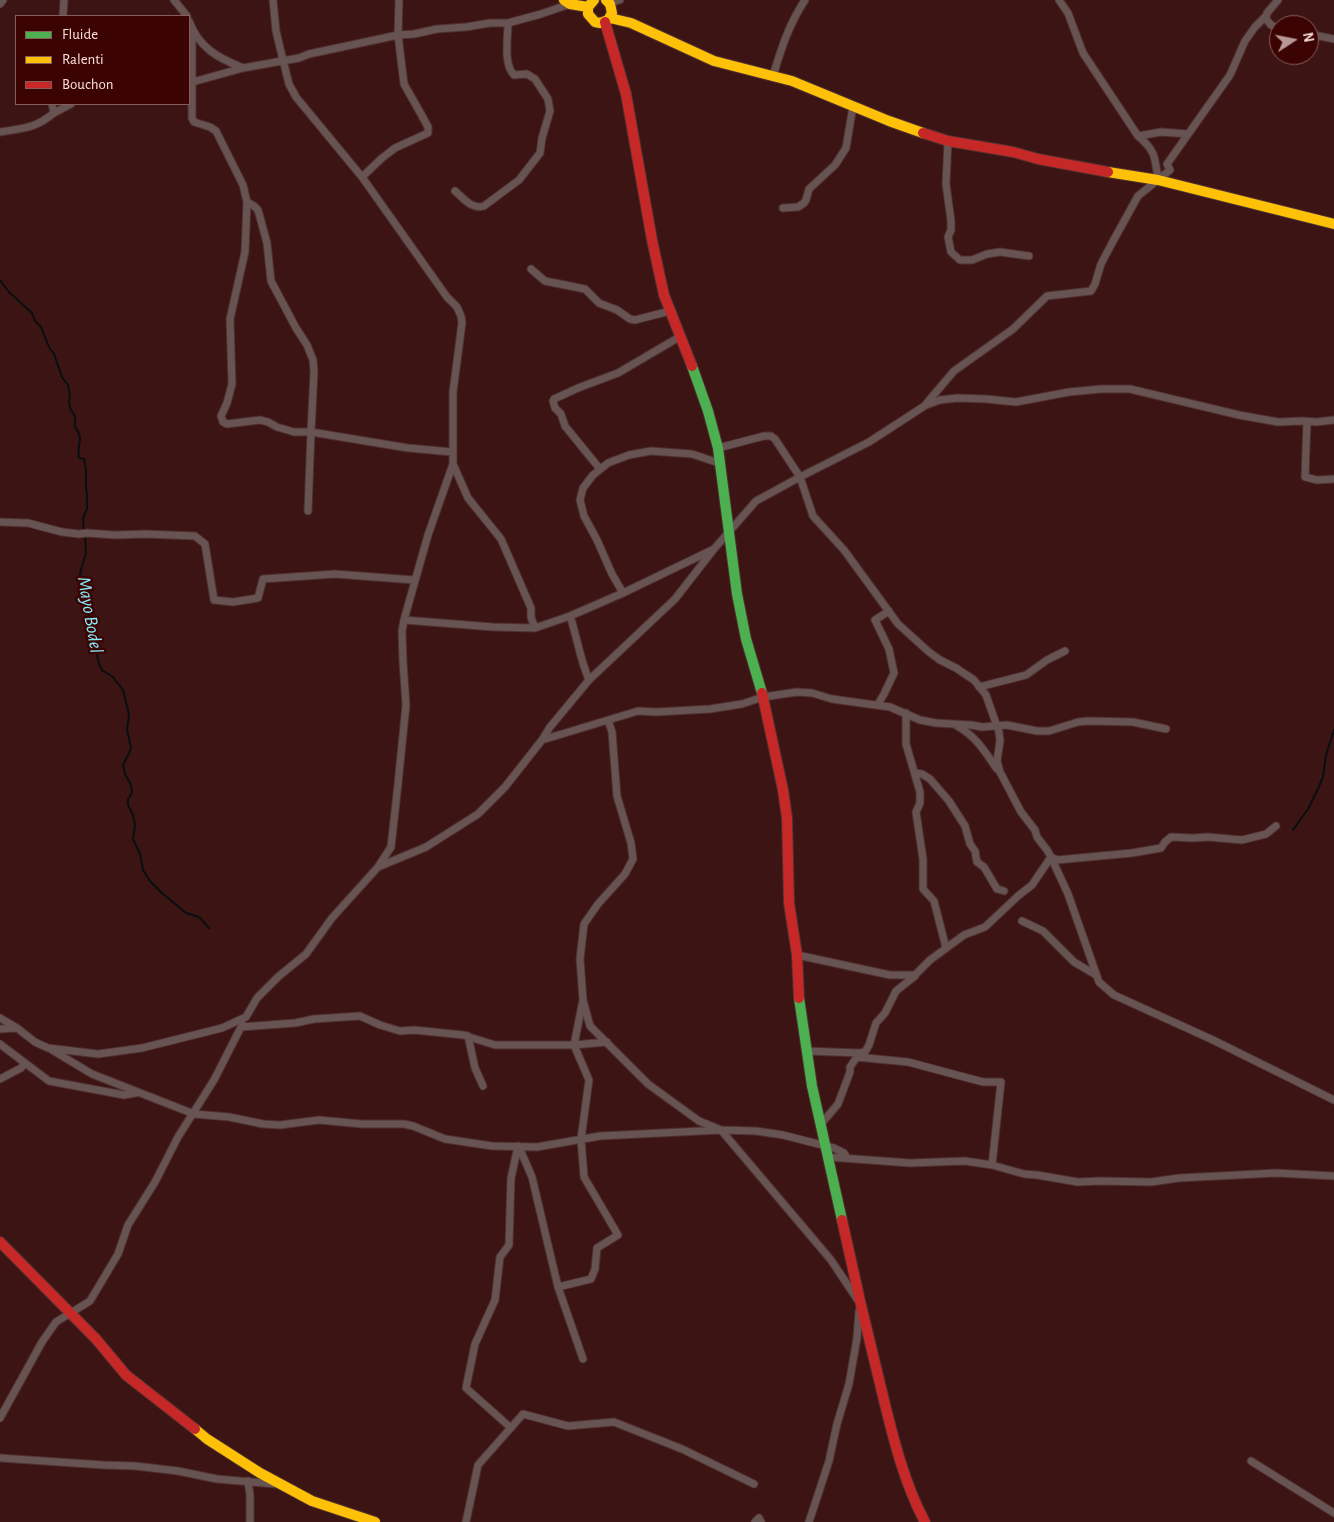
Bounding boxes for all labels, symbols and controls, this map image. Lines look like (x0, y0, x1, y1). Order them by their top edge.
legend (15, 15, 190, 105)
north arrow (1269, 15, 1319, 65)
text: Fluide (62, 27, 98, 42)
text: N (1300, 31, 1316, 43)
text: Ralenti (62, 52, 104, 67)
text: Bouchon (62, 77, 113, 92)
water label: Mayo Bodel (72, 575, 108, 655)

